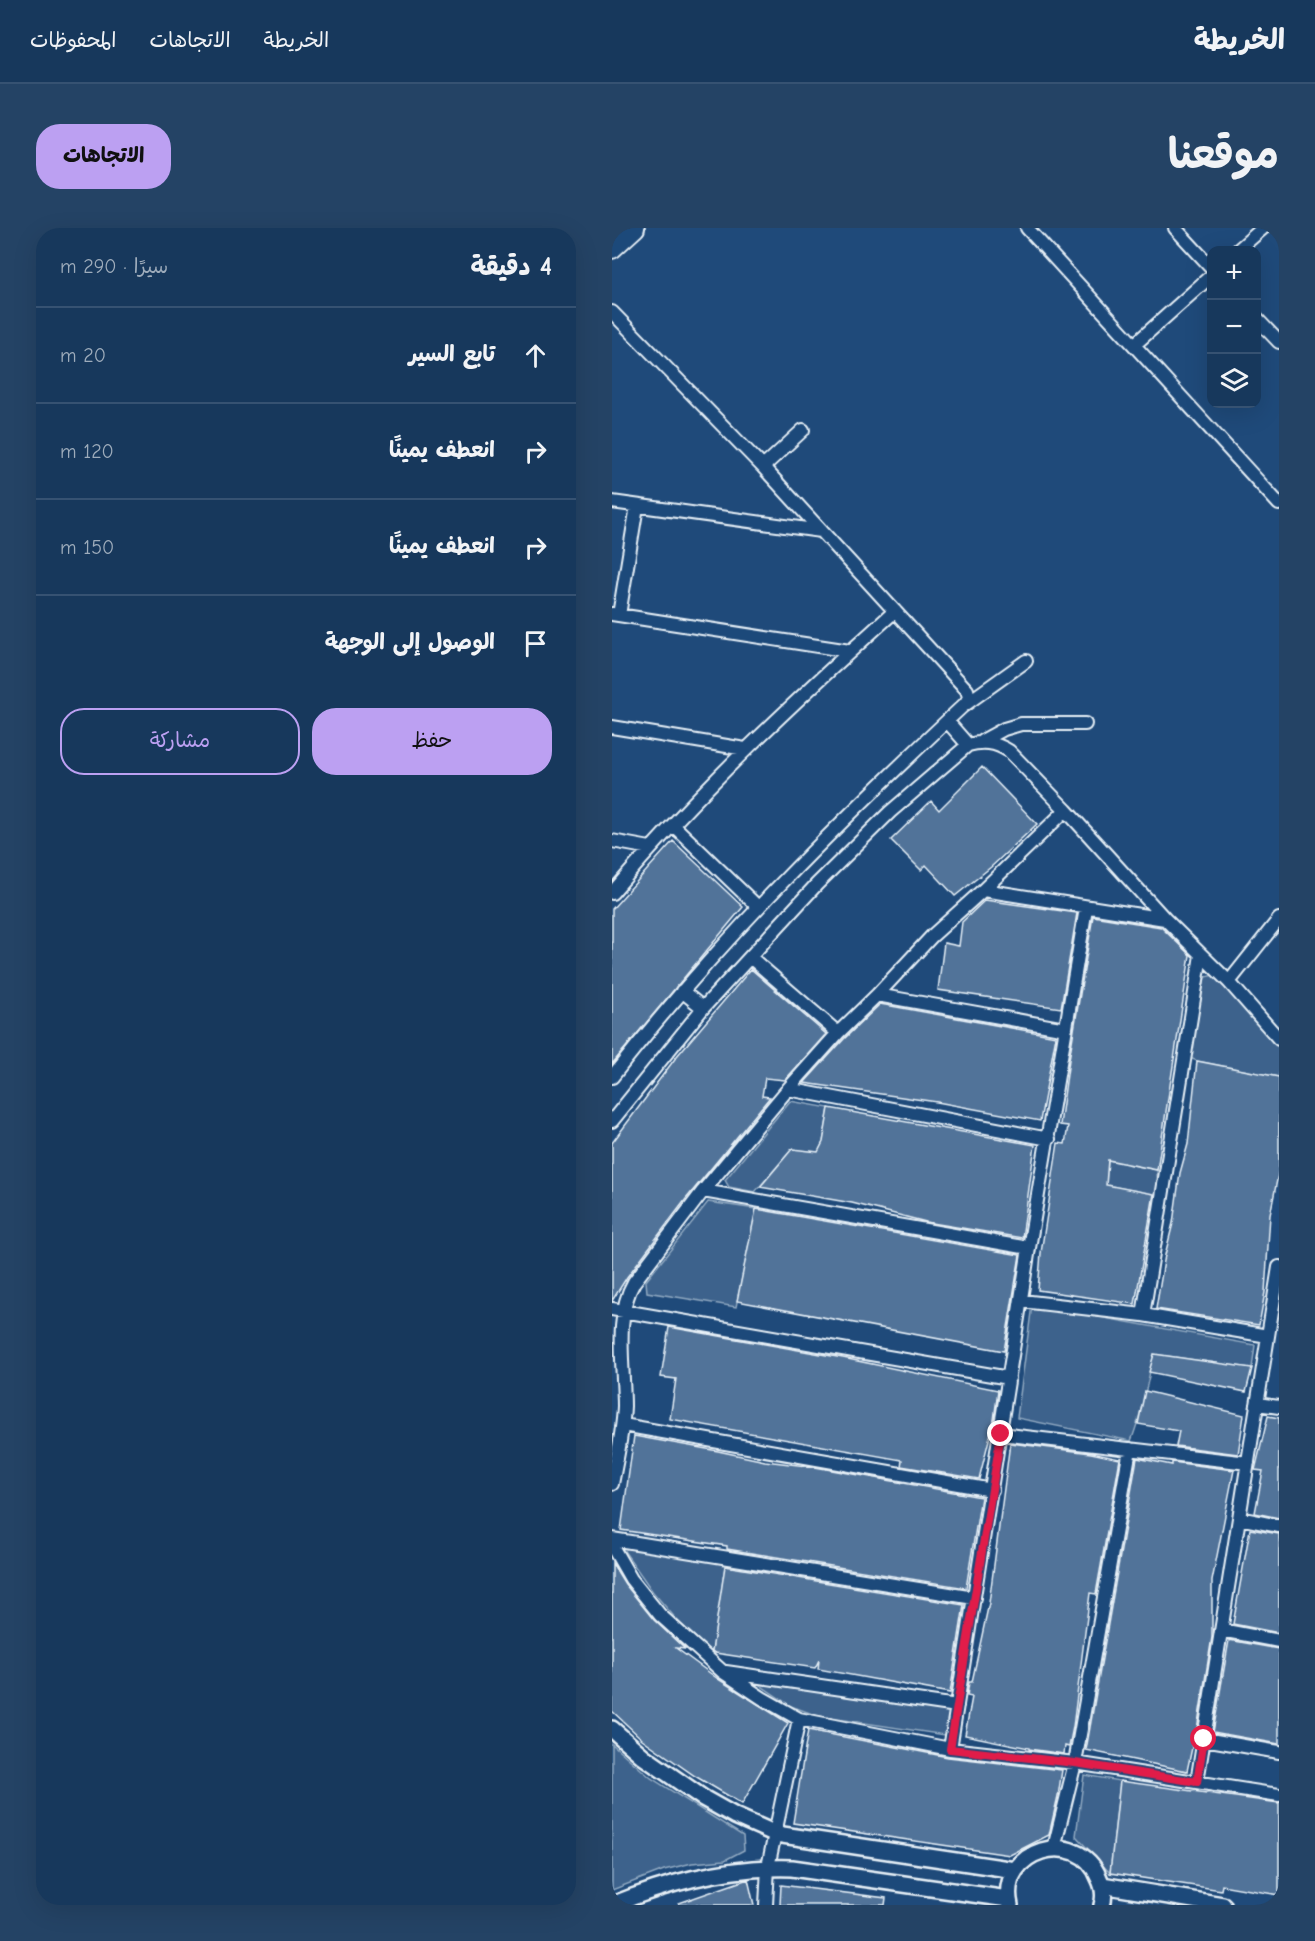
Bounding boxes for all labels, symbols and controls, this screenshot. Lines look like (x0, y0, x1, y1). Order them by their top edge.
text: الخريطة (1194, 24, 1285, 56)
text: المحفوظات (30, 28, 116, 52)
text: الاتجاهات (149, 28, 231, 52)
text: الخريطة (264, 28, 329, 52)
button: الاتجاهات (36, 124, 171, 189)
text: موقعنا (1168, 130, 1279, 179)
map controls (1207, 246, 1261, 408)
button: + (1207, 246, 1261, 300)
text: 4 دقيقة (471, 252, 552, 282)
text: سيرًا · 290 m (60, 255, 168, 278)
button: − (1207, 300, 1261, 354)
icon: ahead (519, 339, 552, 372)
text: تابع السير (409, 341, 495, 367)
text: 20 m (60, 344, 106, 367)
button: layers (1207, 354, 1261, 408)
icon: right (519, 435, 552, 468)
text: انعطف يمينًا (389, 437, 495, 463)
text: 120 m (60, 440, 114, 463)
icon: right (519, 531, 552, 564)
text: انعطف يمينًا (389, 533, 495, 559)
text: 150 m (60, 536, 114, 559)
icon: arrive (519, 627, 552, 660)
text: الوصول إلى الوجهة (325, 629, 495, 655)
button: مشاركة (60, 708, 300, 775)
button: حفظ (312, 708, 552, 775)
route end (987, 1420, 1013, 1446)
route start (1190, 1725, 1216, 1751)

